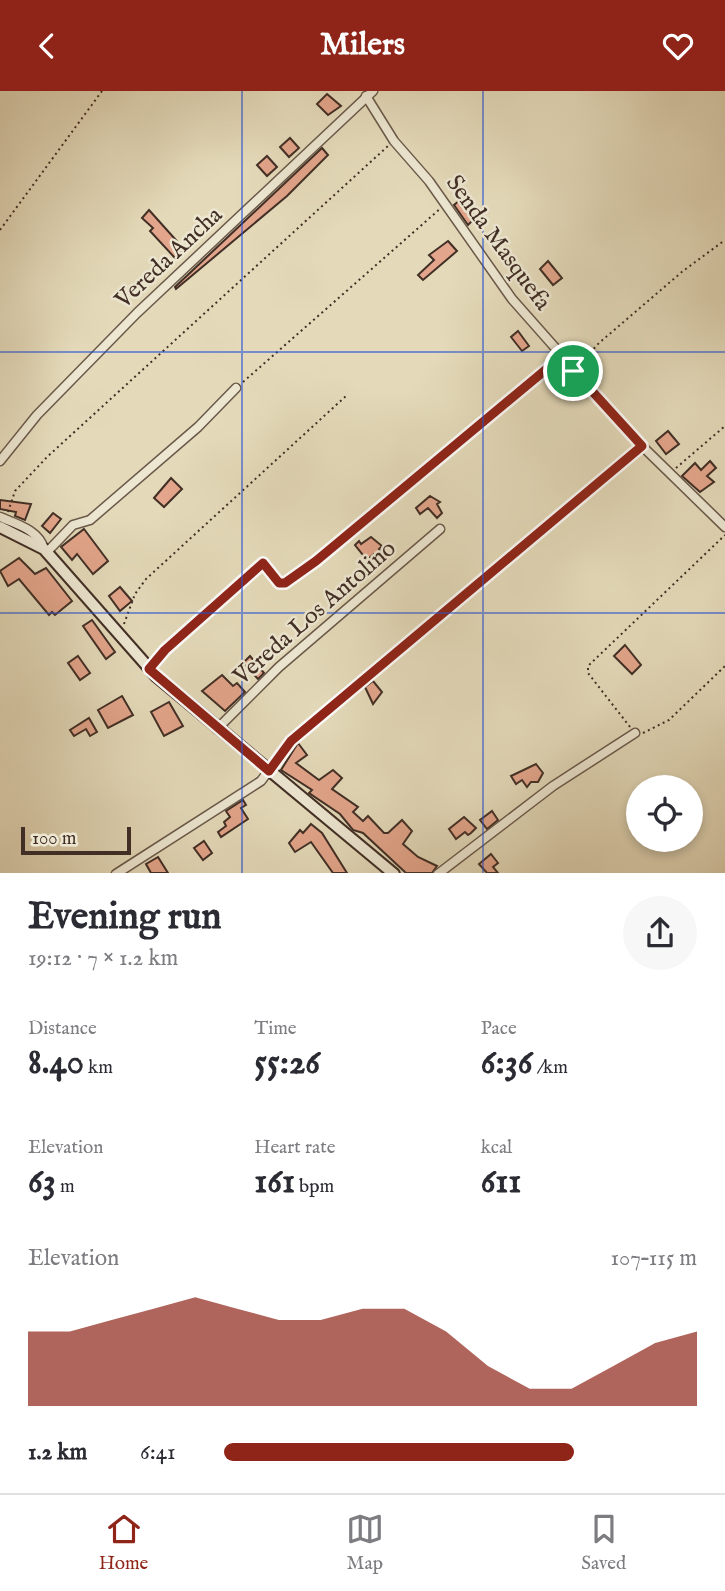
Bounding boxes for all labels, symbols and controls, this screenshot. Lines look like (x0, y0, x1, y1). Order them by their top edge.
text: Milers (320, 25, 405, 66)
icon: back (28, 27, 66, 65)
icon: heart (659, 27, 697, 65)
street label: Senda Masquefa (438, 169, 558, 317)
street label: Vereda Ancha (108, 200, 230, 316)
pin (543, 341, 603, 401)
icon: arrive (554, 352, 592, 390)
street label: Vereda Los Antolino (226, 534, 403, 693)
map controls (626, 775, 703, 852)
button: locate (626, 775, 703, 852)
scale bar (21, 825, 131, 856)
text: 100 m (32, 827, 76, 851)
text: Evening run (28, 894, 222, 942)
button: share (623, 896, 697, 970)
text: 19:12 · 7 × 1.2 km (28, 944, 178, 973)
text: Distance (28, 1017, 97, 1041)
text: Time (254, 1017, 297, 1041)
text: Pace (481, 1017, 517, 1041)
text: 8.40 (28, 1041, 84, 1086)
text: 55:26 (254, 1041, 320, 1086)
text: 6:36 (481, 1041, 533, 1086)
text: km (84, 1056, 113, 1080)
text: /km (533, 1056, 568, 1080)
text: Elevation (28, 1136, 103, 1160)
text: Heart rate (254, 1136, 335, 1160)
text: kcal (481, 1136, 512, 1160)
text: 63 (28, 1160, 56, 1205)
text: 161 (254, 1160, 295, 1205)
text: 611 (481, 1160, 521, 1205)
text: m (56, 1175, 75, 1199)
text: bpm (295, 1175, 334, 1199)
text: Elevation (28, 1244, 119, 1273)
text: 107–115 m (611, 1244, 697, 1273)
text: 1.2 km (28, 1438, 87, 1467)
text: 6:41 (140, 1438, 176, 1467)
tab: Home (99, 1510, 148, 1576)
tab: Map (346, 1510, 384, 1576)
tab: Saved (581, 1510, 626, 1576)

